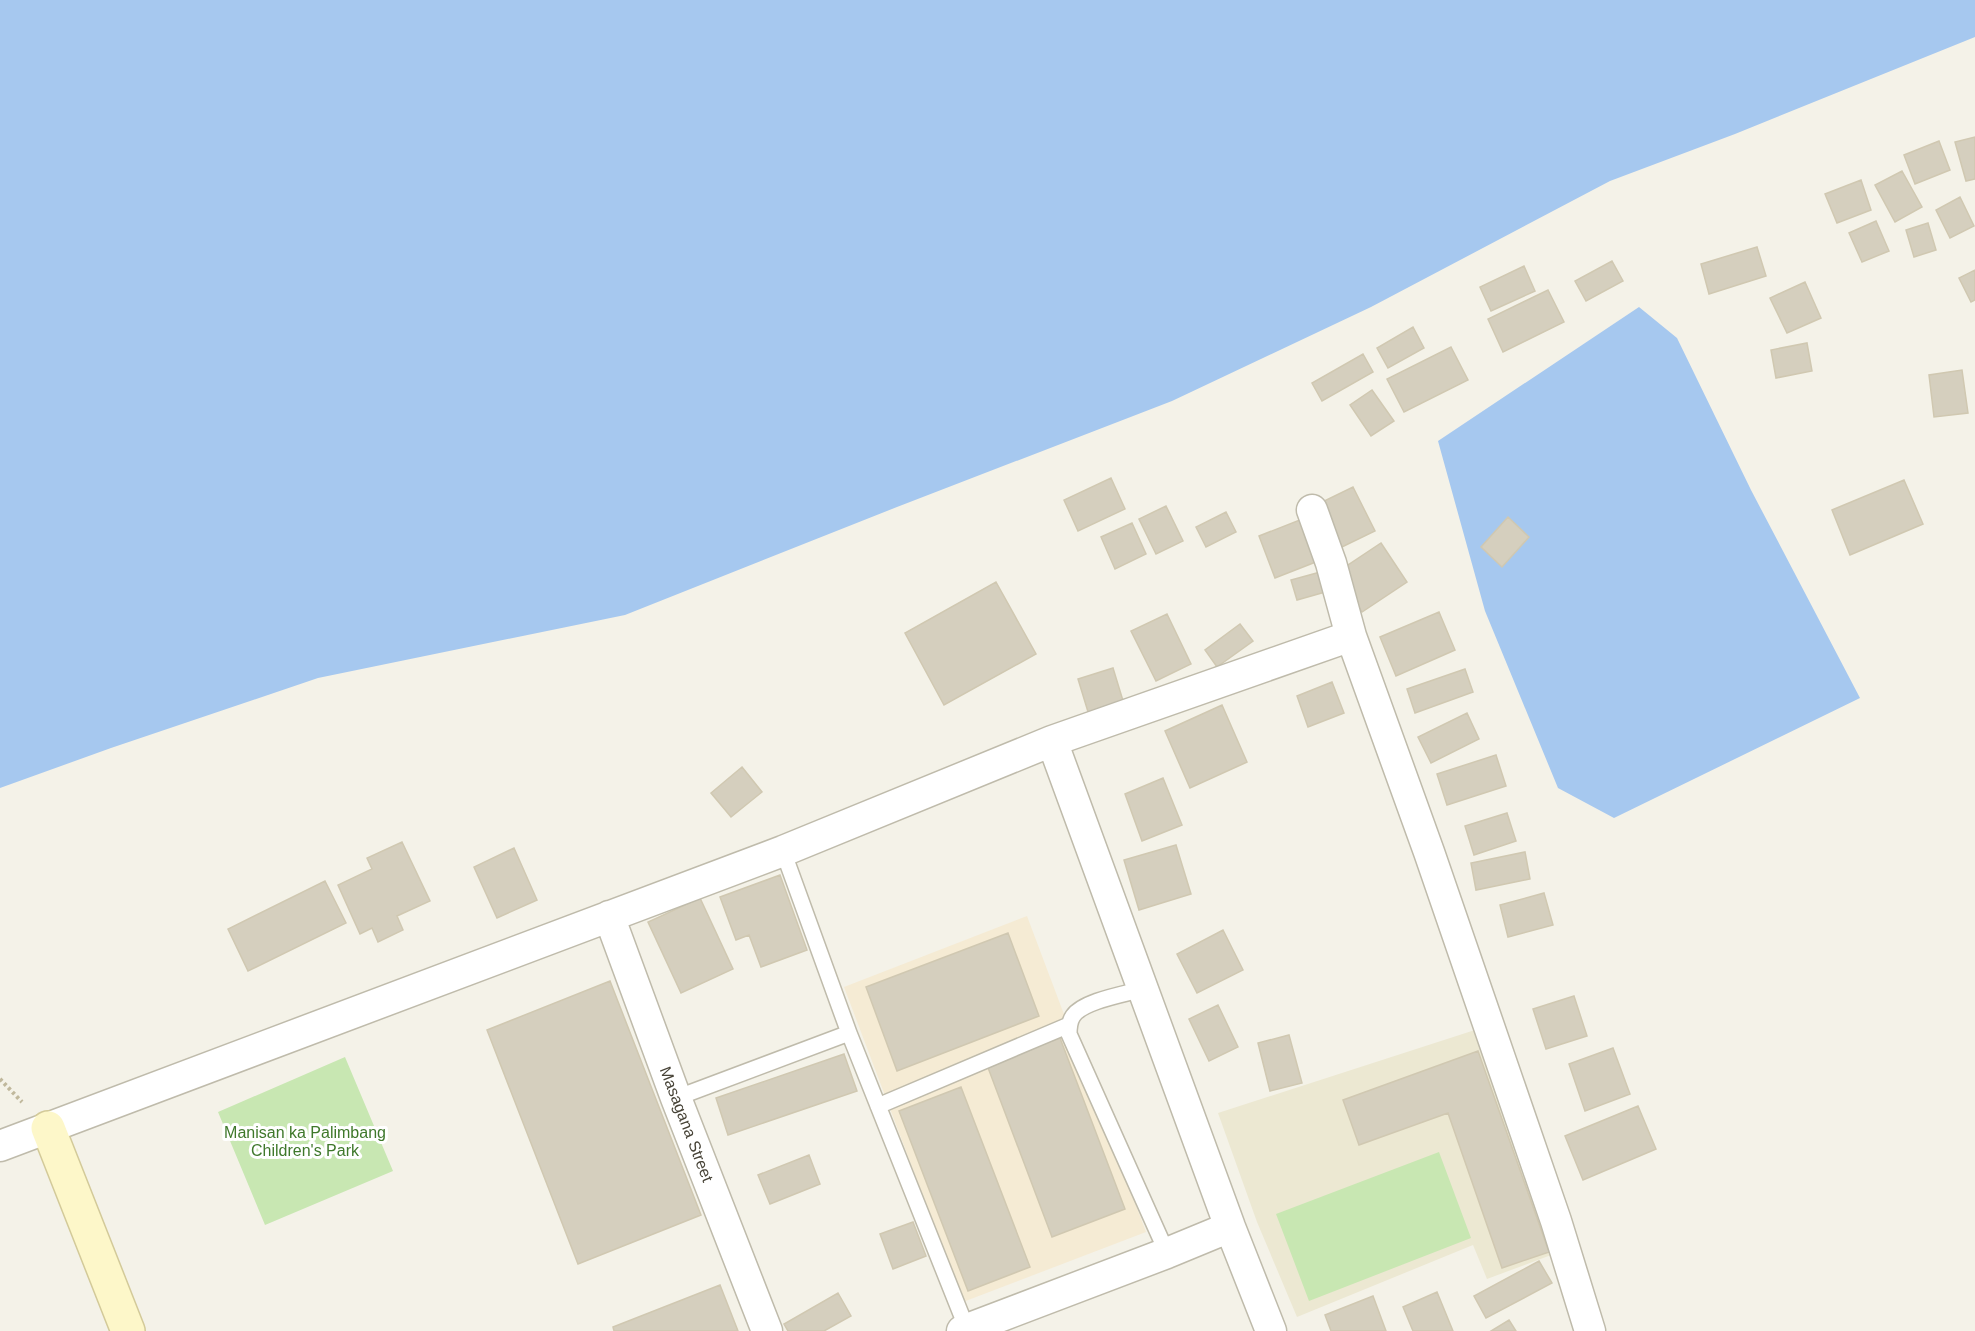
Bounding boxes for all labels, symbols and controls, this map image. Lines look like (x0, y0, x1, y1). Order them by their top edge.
street label: Masagana Street (657, 1064, 716, 1185)
park label: Manisan ka Palimbang Children's Park (224, 1124, 386, 1159)

